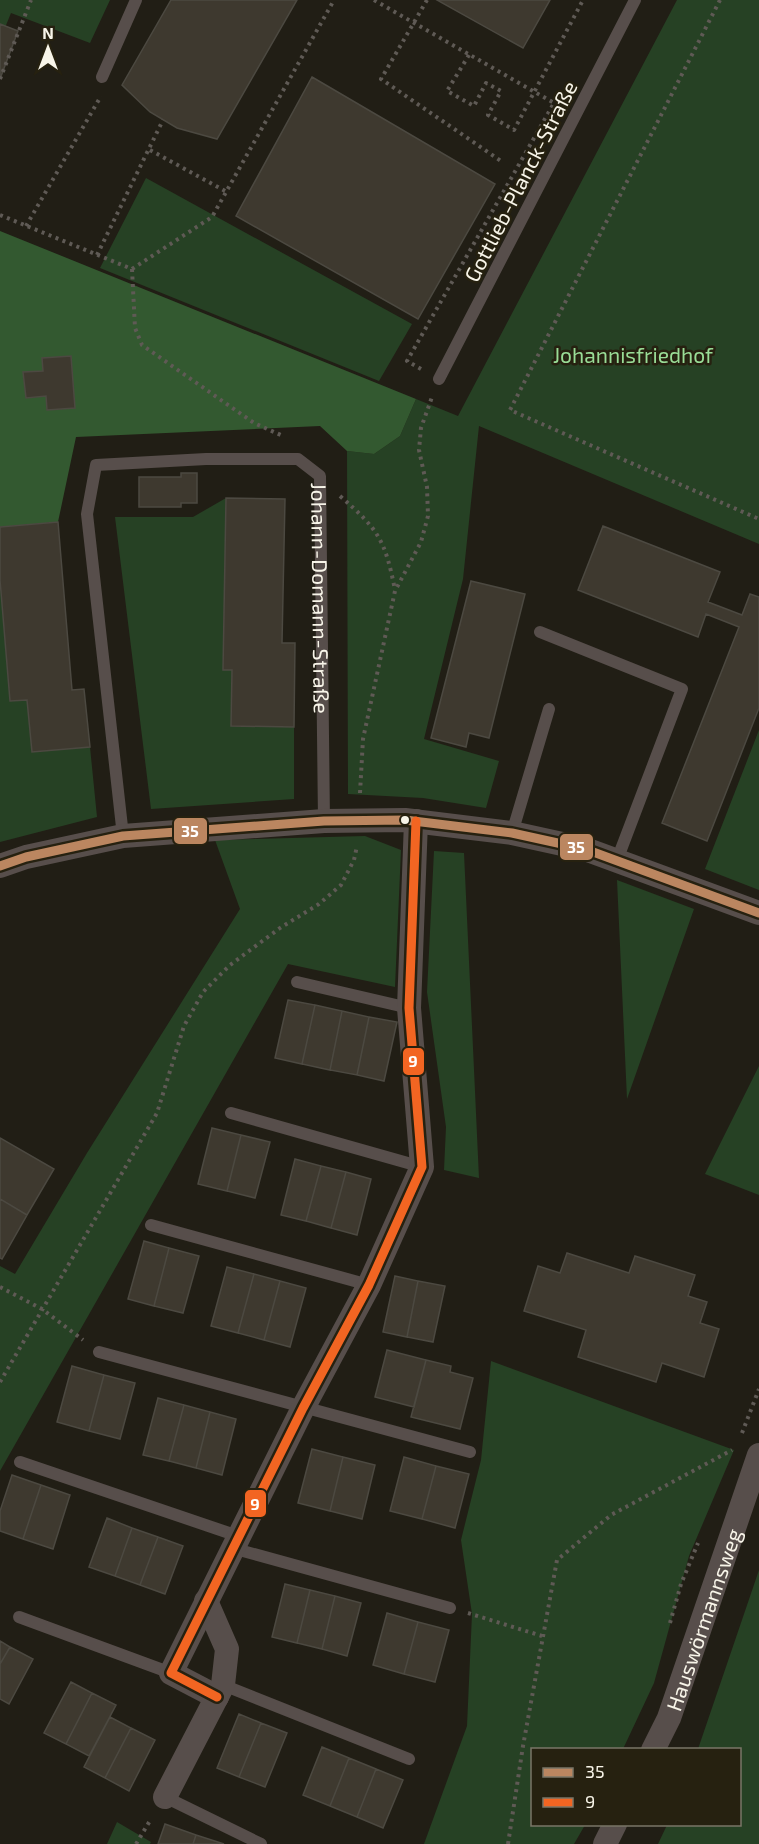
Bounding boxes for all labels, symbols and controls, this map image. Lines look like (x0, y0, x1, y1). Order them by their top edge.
north arrow (18, 18, 78, 78)
text: N (42, 23, 54, 42)
street label: Gottlieb-Planck-Straße (458, 76, 582, 286)
park label: Johannisfriedhof (553, 342, 714, 367)
street label: Johann-Domann-Straße (308, 482, 335, 714)
unlabelled marker (399, 814, 411, 826)
line badge: 35 (173, 817, 208, 845)
text: 35 (181, 821, 199, 840)
line badge: 35 (559, 833, 594, 861)
text: 35 (567, 837, 585, 856)
line badge: 9 (402, 1047, 425, 1076)
text: 9 (408, 1051, 418, 1070)
line badge: 9 (244, 1489, 267, 1518)
text: 9 (250, 1494, 260, 1513)
street label: Hauswörmannsweg (660, 1525, 746, 1714)
legend (531, 1748, 741, 1826)
text: 35 (585, 1760, 605, 1782)
text: 9 (585, 1790, 595, 1812)

